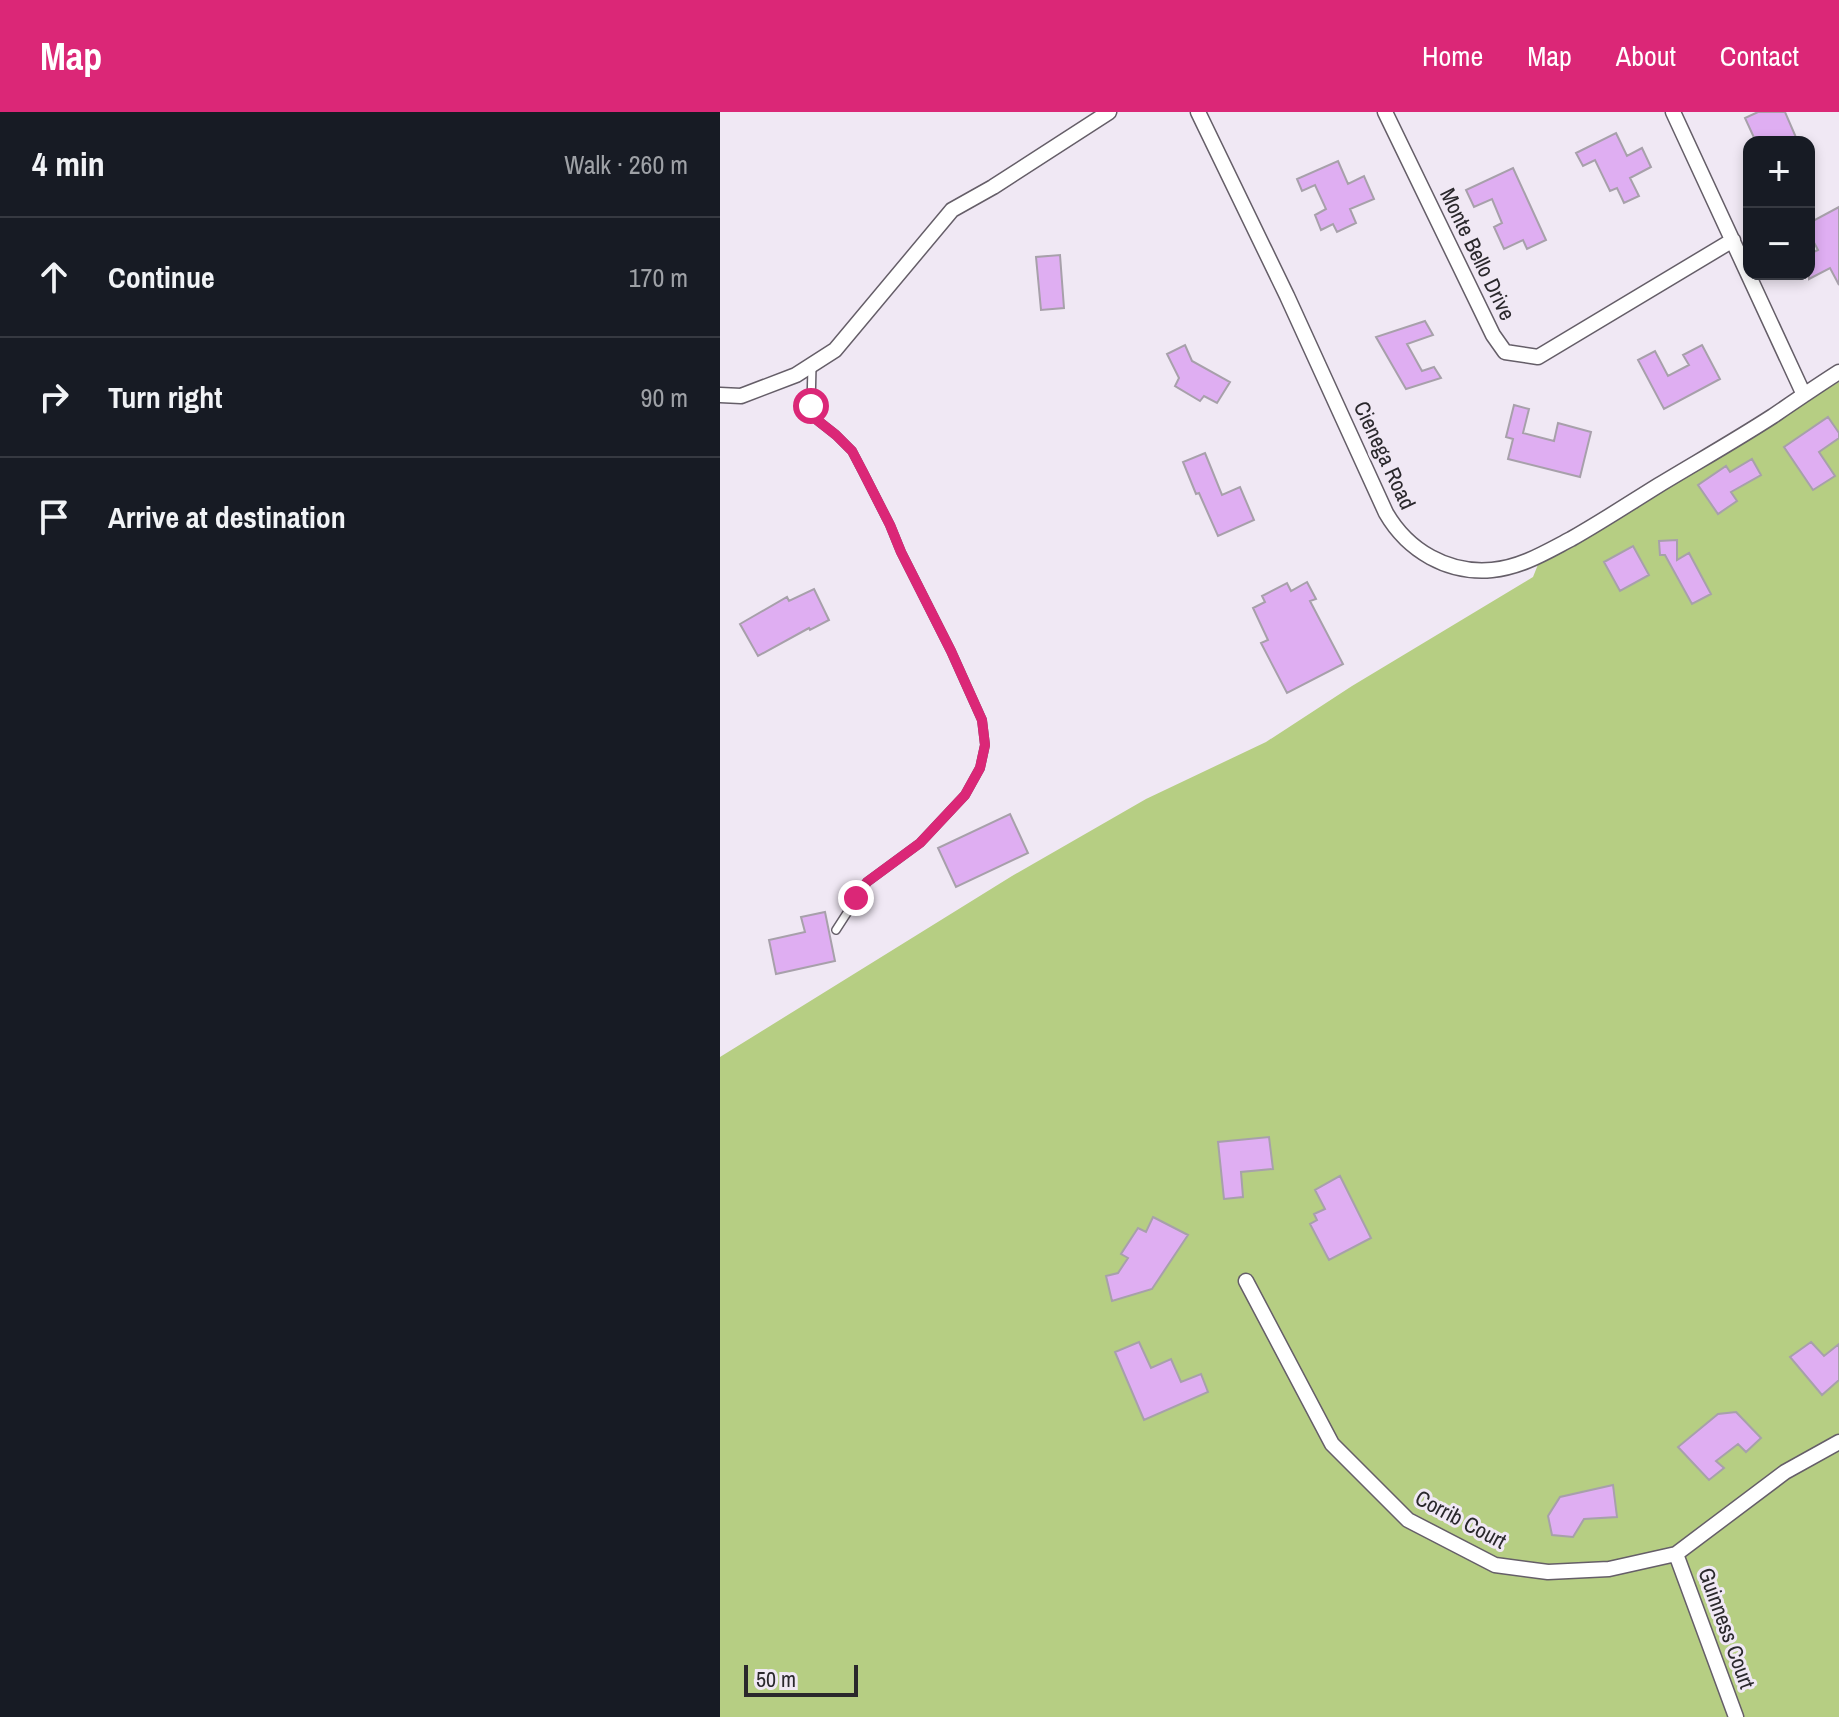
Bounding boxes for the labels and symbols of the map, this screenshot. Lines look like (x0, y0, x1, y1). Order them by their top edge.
street label: Monte Bello Drive (1433, 183, 1523, 325)
route start (793, 388, 829, 424)
street label: Cienega Road (1347, 396, 1423, 514)
route end (838, 880, 874, 916)
street label: Corrib Court (1410, 1482, 1512, 1556)
street label: Guinness Court (1691, 1564, 1763, 1692)
scale bar (744, 1661, 858, 1697)

